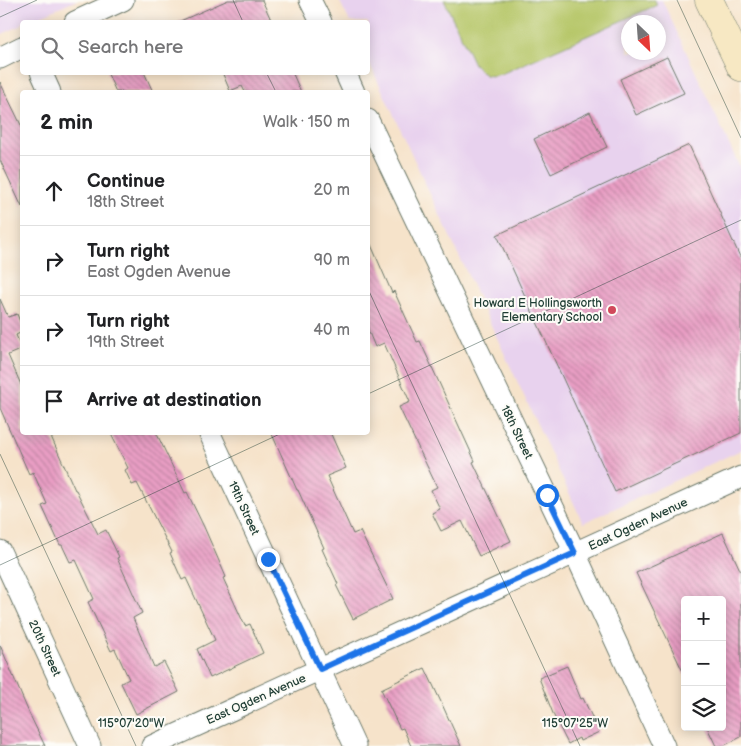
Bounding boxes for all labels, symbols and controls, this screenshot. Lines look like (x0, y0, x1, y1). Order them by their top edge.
north arrow (621, 15, 666, 60)
search box (20, 20, 370, 75)
icon: search (38, 34, 66, 62)
text: Search here (78, 36, 183, 59)
text: 2 min (40, 110, 93, 135)
text: Walk · 150 m (263, 113, 350, 132)
text: Continue (87, 170, 165, 193)
icon: ahead (40, 177, 68, 205)
text: 20 m (314, 181, 350, 200)
text: 18th Street (87, 193, 164, 212)
text: Turn right (87, 240, 170, 263)
icon: right (40, 247, 68, 275)
text: 90 m (314, 251, 350, 270)
text: East Ogden Avenue (87, 263, 231, 282)
place label: Howard E Hollingsworth Elementary School (473, 296, 602, 325)
marker: Howard E Hollingsworth Elementary School (606, 304, 618, 316)
text: Turn right (87, 310, 170, 333)
icon: right (40, 317, 68, 345)
text: 40 m (313, 321, 350, 340)
text: 19th Street (87, 333, 164, 352)
icon: arrive (40, 387, 68, 415)
text: Arrive at destination (87, 389, 262, 412)
street label: 18th Street (497, 403, 536, 462)
street label: 19th Street (225, 479, 263, 538)
route start (536, 484, 559, 507)
street label: East Ogden Avenue (586, 495, 690, 554)
route end (257, 548, 280, 571)
map controls (681, 596, 726, 731)
button: + (681, 596, 726, 641)
street label: 20th Street (25, 618, 64, 679)
button: − (681, 641, 726, 686)
street label: East Ogden Avenue (204, 671, 308, 728)
button: layers (681, 686, 726, 731)
text: 115°07'20"W (98, 716, 164, 731)
text: 115°07'25"W (542, 716, 608, 731)

